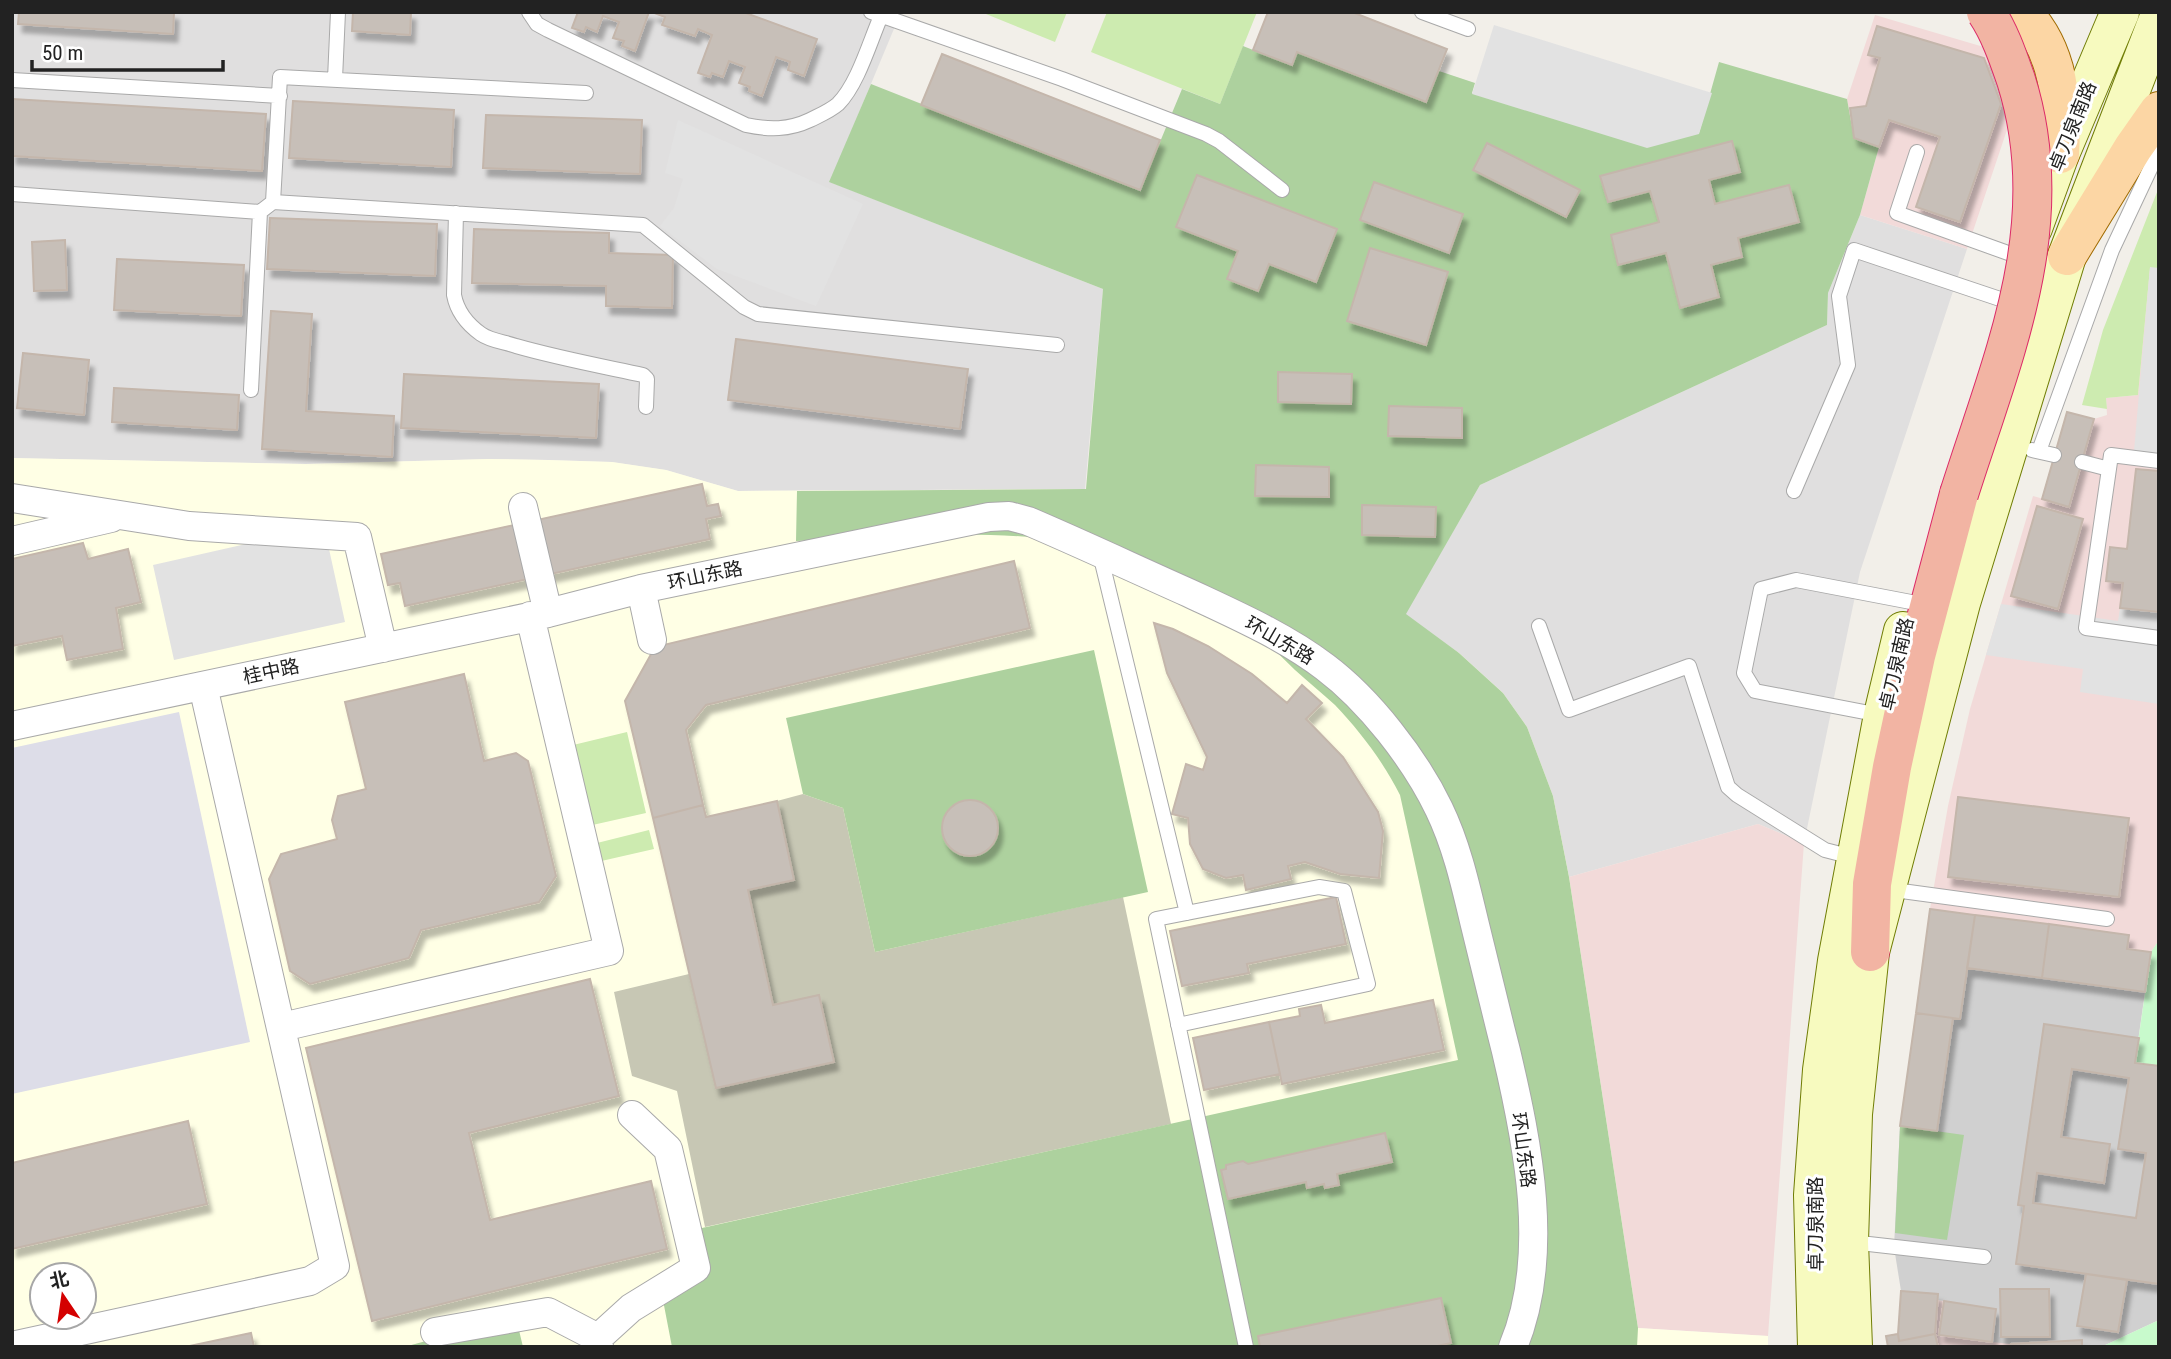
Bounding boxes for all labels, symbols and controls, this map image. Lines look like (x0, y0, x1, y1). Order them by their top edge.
scale bar (32, 28, 222, 72)
text: 50 m (42, 41, 83, 65)
street label: 卓刀泉南路 (2044, 78, 2101, 175)
street label: 环山东路 (666, 556, 745, 595)
street label: 环山东路 (1241, 611, 1318, 669)
street label: 卓刀泉南路 (1875, 615, 1918, 713)
street label: 桂中路 (241, 654, 301, 689)
street label: 环山东路 (1507, 1111, 1540, 1189)
street label: 卓刀泉南路 (1804, 1176, 1827, 1272)
north arrow (28, 1261, 98, 1331)
text: 北 (47, 1267, 71, 1293)

